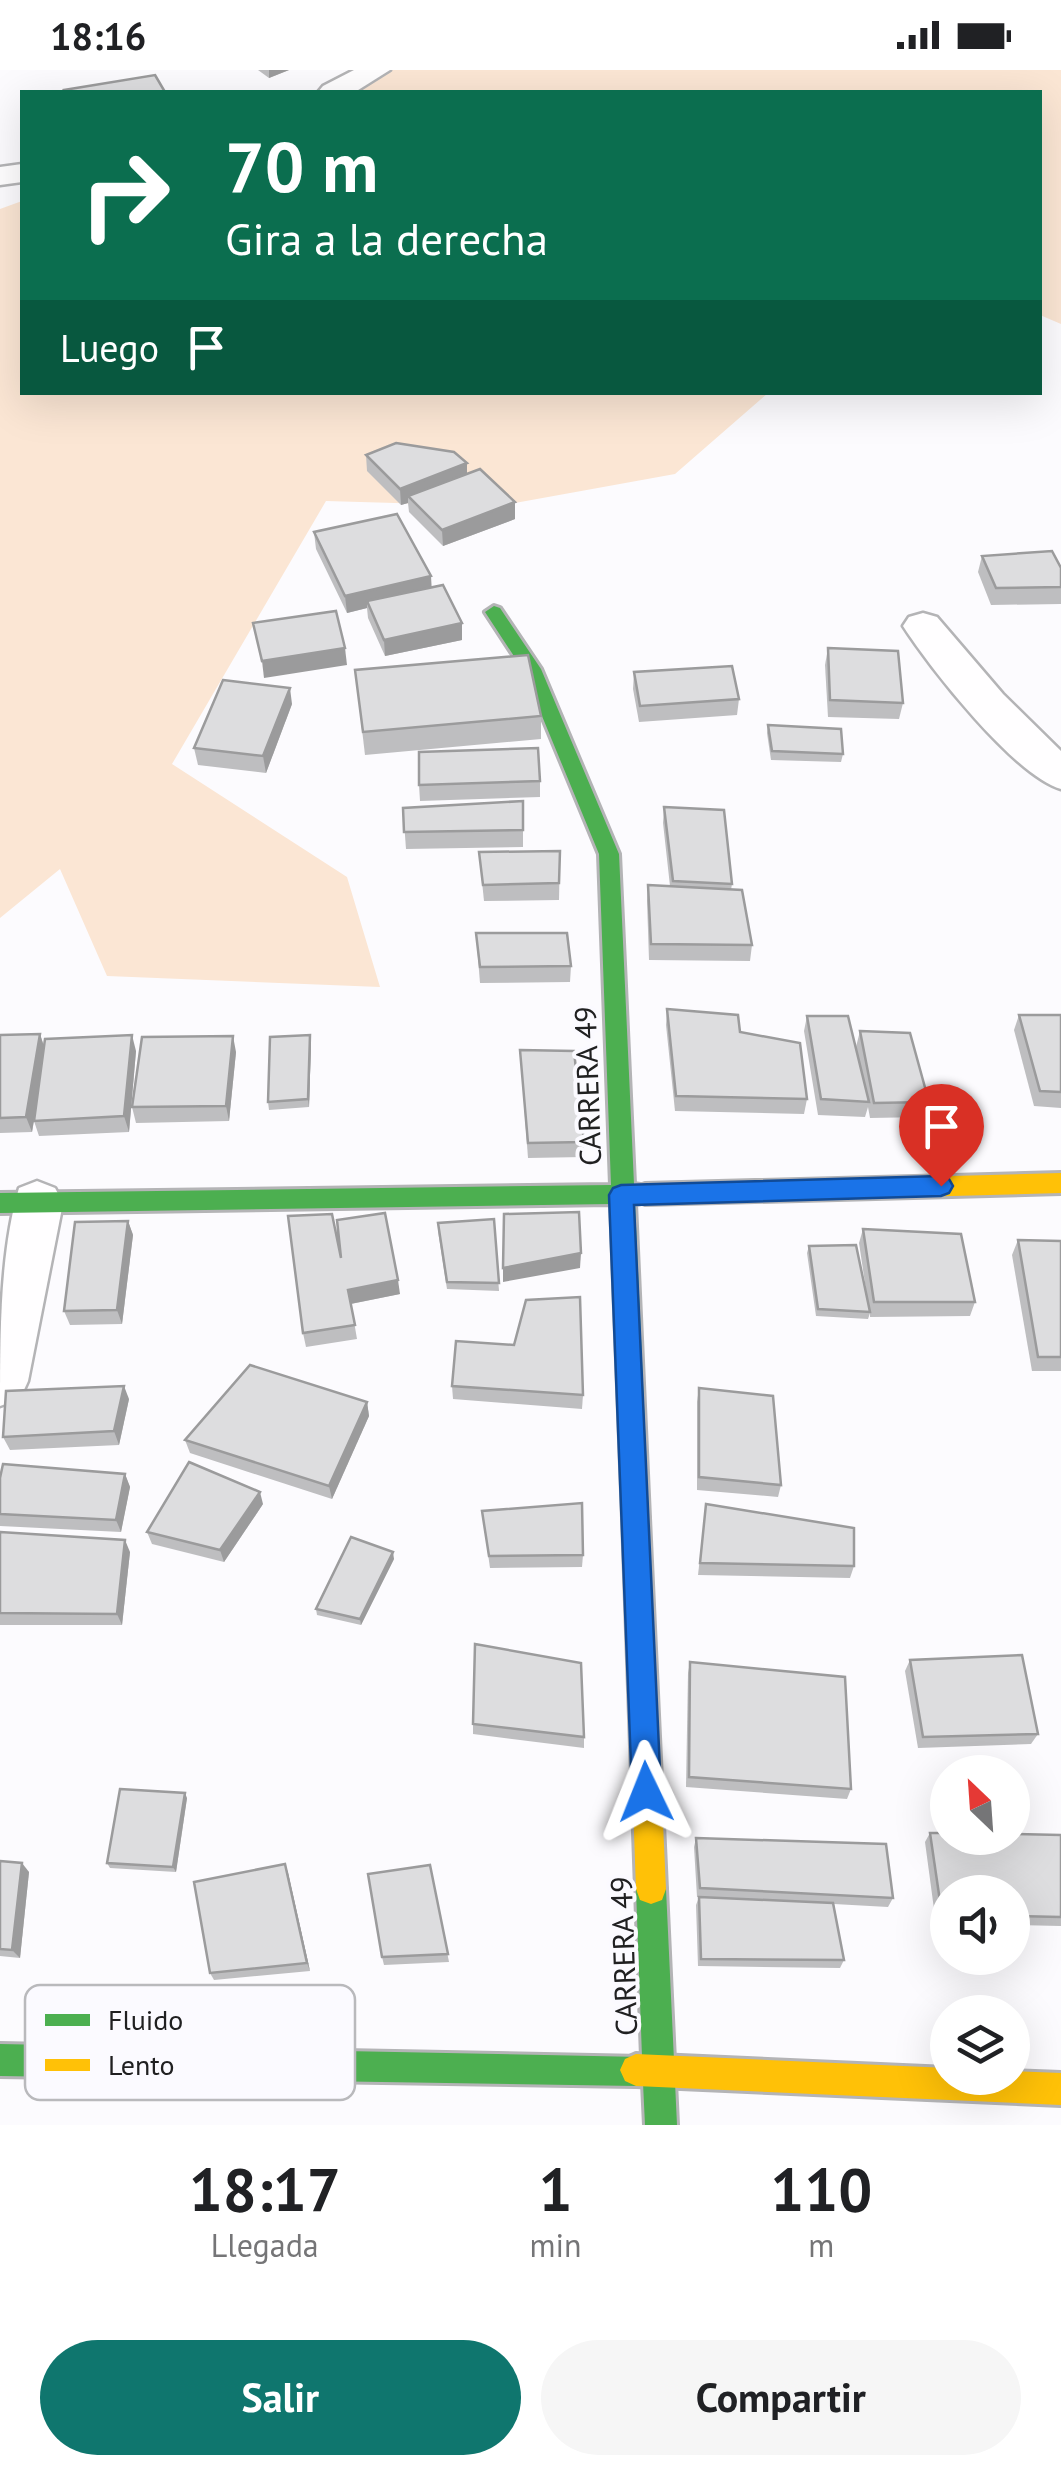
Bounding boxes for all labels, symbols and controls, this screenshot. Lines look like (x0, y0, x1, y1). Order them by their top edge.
text: 18:16 (50, 11, 146, 60)
text: 70 m (225, 121, 378, 211)
icon: right (60, 130, 190, 260)
text: Gira a la derecha (225, 209, 548, 267)
icon: arrive (179, 320, 234, 375)
text: Luego (60, 323, 159, 372)
street label: CARRERA 49 (565, 1006, 609, 1166)
pin (899, 1084, 984, 1187)
icon: arrive (914, 1099, 969, 1154)
position arrow (594, 1740, 698, 1844)
north arrow (930, 1755, 1030, 1855)
map controls (930, 1755, 1030, 2095)
button: sound (930, 1875, 1030, 1975)
street label: CARRERA 49 (601, 1876, 645, 2036)
legend (25, 1985, 355, 2100)
button: layers (930, 1995, 1030, 2095)
text: Fluido (108, 2001, 183, 2038)
text: Lento (108, 2046, 175, 2083)
text: 18:17 (189, 2150, 341, 2228)
text: 1 (539, 2150, 573, 2228)
text: 110 (770, 2150, 872, 2228)
text: Llegada (211, 2224, 319, 2266)
text: min (530, 2224, 582, 2266)
text: m (808, 2224, 834, 2266)
button: Salir (40, 2340, 521, 2455)
button: Compartir (541, 2340, 1021, 2455)

